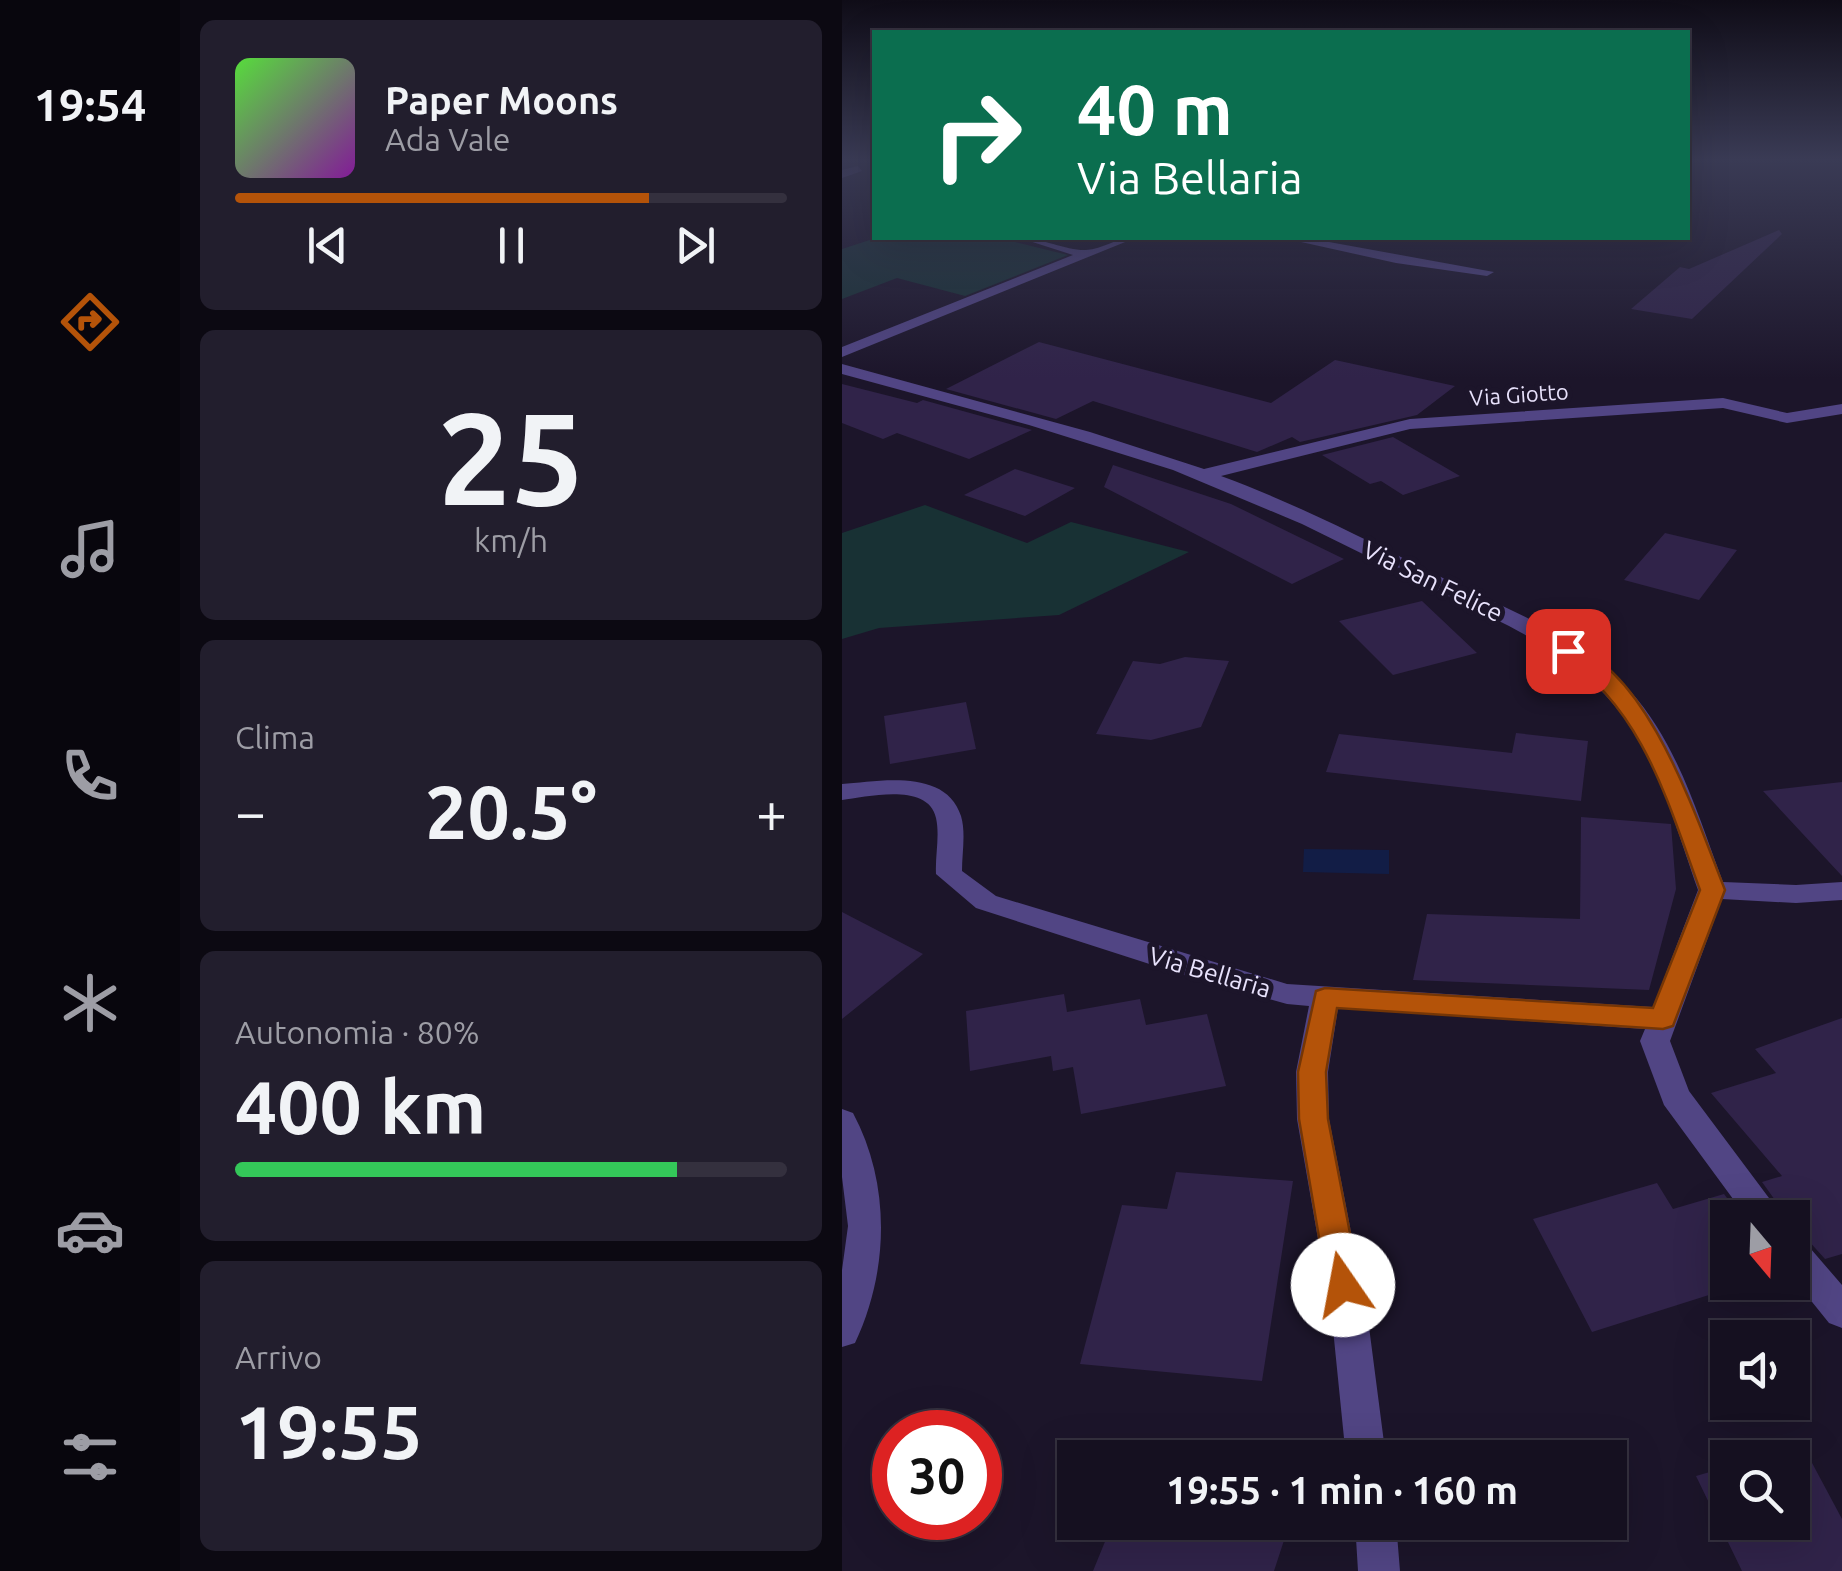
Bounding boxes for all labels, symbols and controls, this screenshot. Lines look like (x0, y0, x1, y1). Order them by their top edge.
icon: right (912, 70, 1042, 200)
text: 40 m (1077, 70, 1233, 148)
text: 19:54 (34, 79, 146, 130)
text: Paper Moons (385, 79, 618, 121)
text: Ada Vale (385, 121, 511, 157)
text: Via Bellaria (1077, 152, 1303, 203)
icon: previous (300, 218, 355, 273)
icon: pause (484, 218, 539, 273)
icon: next (668, 218, 723, 273)
icon: directions (55, 287, 125, 357)
street label: Via Giotto (1469, 378, 1569, 410)
text: 25 (438, 384, 584, 530)
icon: music (55, 514, 125, 584)
text: km/h (474, 522, 548, 558)
street label: Via San Felice (1358, 535, 1508, 627)
pin (1526, 609, 1611, 694)
icon: arrive (1541, 624, 1596, 679)
text: Clima (235, 719, 315, 755)
icon: phone (55, 741, 125, 811)
text: 20.5° (425, 769, 597, 853)
text: − (235, 781, 266, 842)
text: + (756, 781, 787, 842)
street label: Via Bellaria (1146, 941, 1274, 1003)
icon: climate (55, 968, 125, 1038)
text: Autonomia · 80% (235, 1014, 480, 1050)
text: 400 km (235, 1064, 486, 1148)
icon: car (55, 1195, 125, 1265)
north arrow (1710, 1200, 1810, 1300)
map controls (1710, 1200, 1810, 1540)
position arrow (1291, 1233, 1395, 1337)
button: sound (1710, 1320, 1810, 1420)
text: Arrivo (235, 1339, 322, 1375)
text: 19:55 (235, 1389, 423, 1473)
speed limit sign: 30 (872, 1410, 1002, 1540)
icon: filters (55, 1422, 125, 1492)
button: search (1710, 1440, 1810, 1540)
text: 19:55 · 1 min · 160 m (1166, 1469, 1518, 1511)

